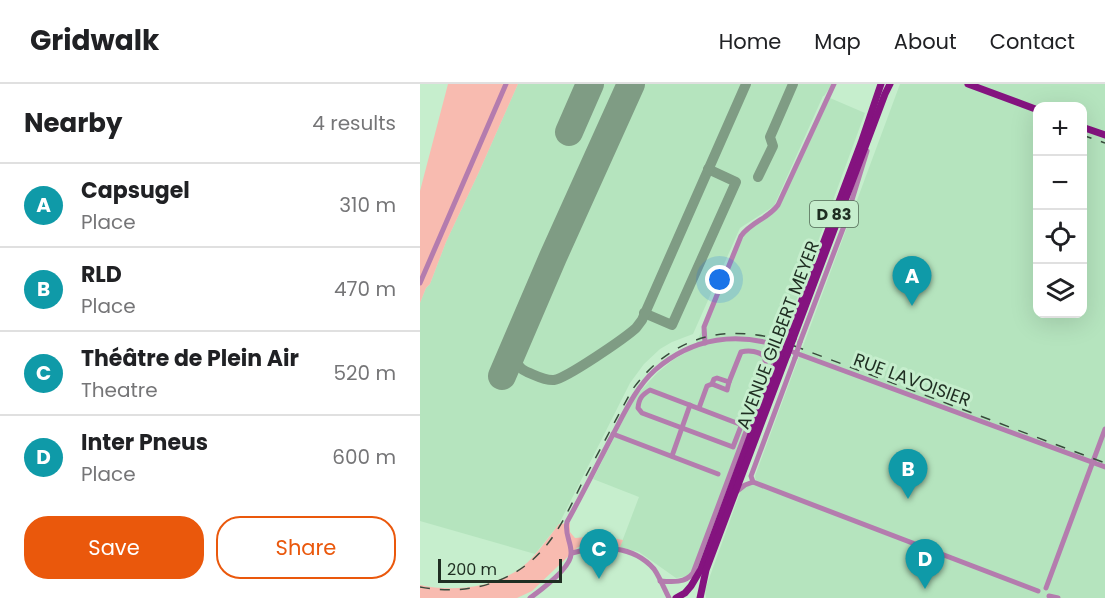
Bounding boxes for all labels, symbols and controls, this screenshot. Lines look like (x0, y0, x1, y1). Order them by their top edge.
text: Gridwalk (30, 21, 159, 60)
text: Home (719, 27, 781, 56)
text: Map (814, 27, 861, 56)
text: About (894, 27, 957, 56)
text: Contact (990, 27, 1075, 56)
map controls (1033, 102, 1087, 318)
button: + (1033, 102, 1087, 156)
text: Nearby (24, 105, 122, 141)
text: 4 results (312, 109, 396, 137)
button: − (1033, 156, 1087, 210)
text: Capsugel (81, 175, 190, 206)
text: A (36, 191, 51, 219)
text: 310 m (339, 191, 396, 219)
road number: D 83 (810, 201, 858, 227)
text: Place (81, 208, 136, 236)
button: locate (1033, 210, 1087, 264)
street label: AVENUE GILBERT MEYER (730, 237, 825, 433)
pin: A (892, 256, 932, 306)
text: RLD (81, 259, 122, 290)
button: layers (1033, 264, 1087, 318)
your location (705, 265, 734, 294)
text: B (37, 275, 50, 303)
text: 470 m (334, 275, 396, 303)
text: Place (81, 292, 136, 320)
text: Théâtre de Plein Air (81, 343, 299, 374)
street label: RUE LAVOISIER (850, 347, 974, 412)
text: C (36, 359, 51, 387)
text: 520 m (333, 359, 396, 387)
text: Theatre (81, 376, 158, 404)
text: Inter Pneus (81, 427, 208, 458)
text: D (36, 443, 51, 471)
text: 600 m (332, 443, 396, 471)
pin: B (888, 450, 928, 499)
text: Place (81, 460, 136, 488)
button: Save (24, 516, 204, 579)
button: Share (216, 516, 396, 579)
pin: C (580, 530, 618, 579)
pin: D (906, 540, 944, 589)
scale bar (438, 556, 562, 584)
text: 200 m (447, 558, 497, 581)

